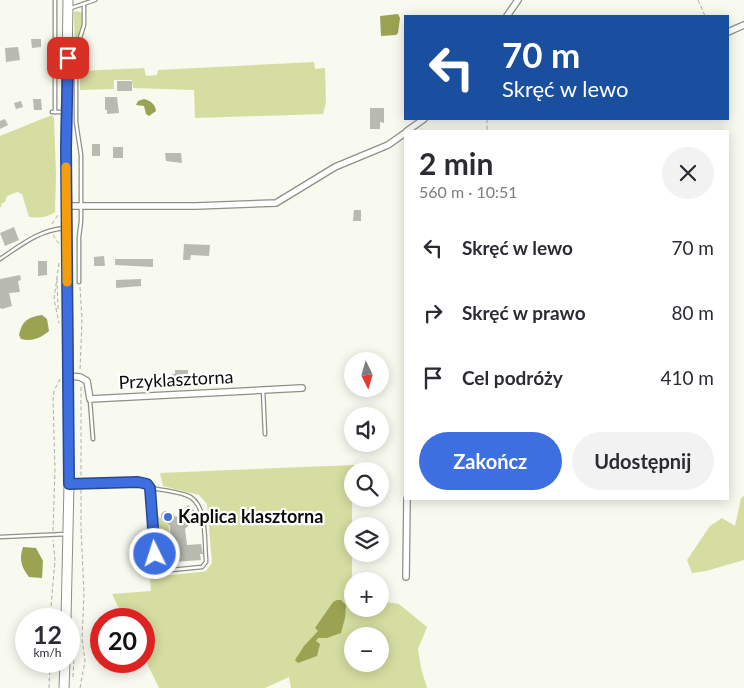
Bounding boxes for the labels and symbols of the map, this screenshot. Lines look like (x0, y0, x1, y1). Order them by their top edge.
pin (47, 37, 89, 79)
north arrow (344, 352, 389, 398)
street label: Przyklasztorna (118, 365, 234, 393)
place label: Kaplica klasztorna (178, 505, 323, 527)
marker: Kaplica klasztorna (162, 511, 174, 523)
position arrow (128, 527, 180, 579)
speed limit sign: 20 (90, 608, 155, 673)

